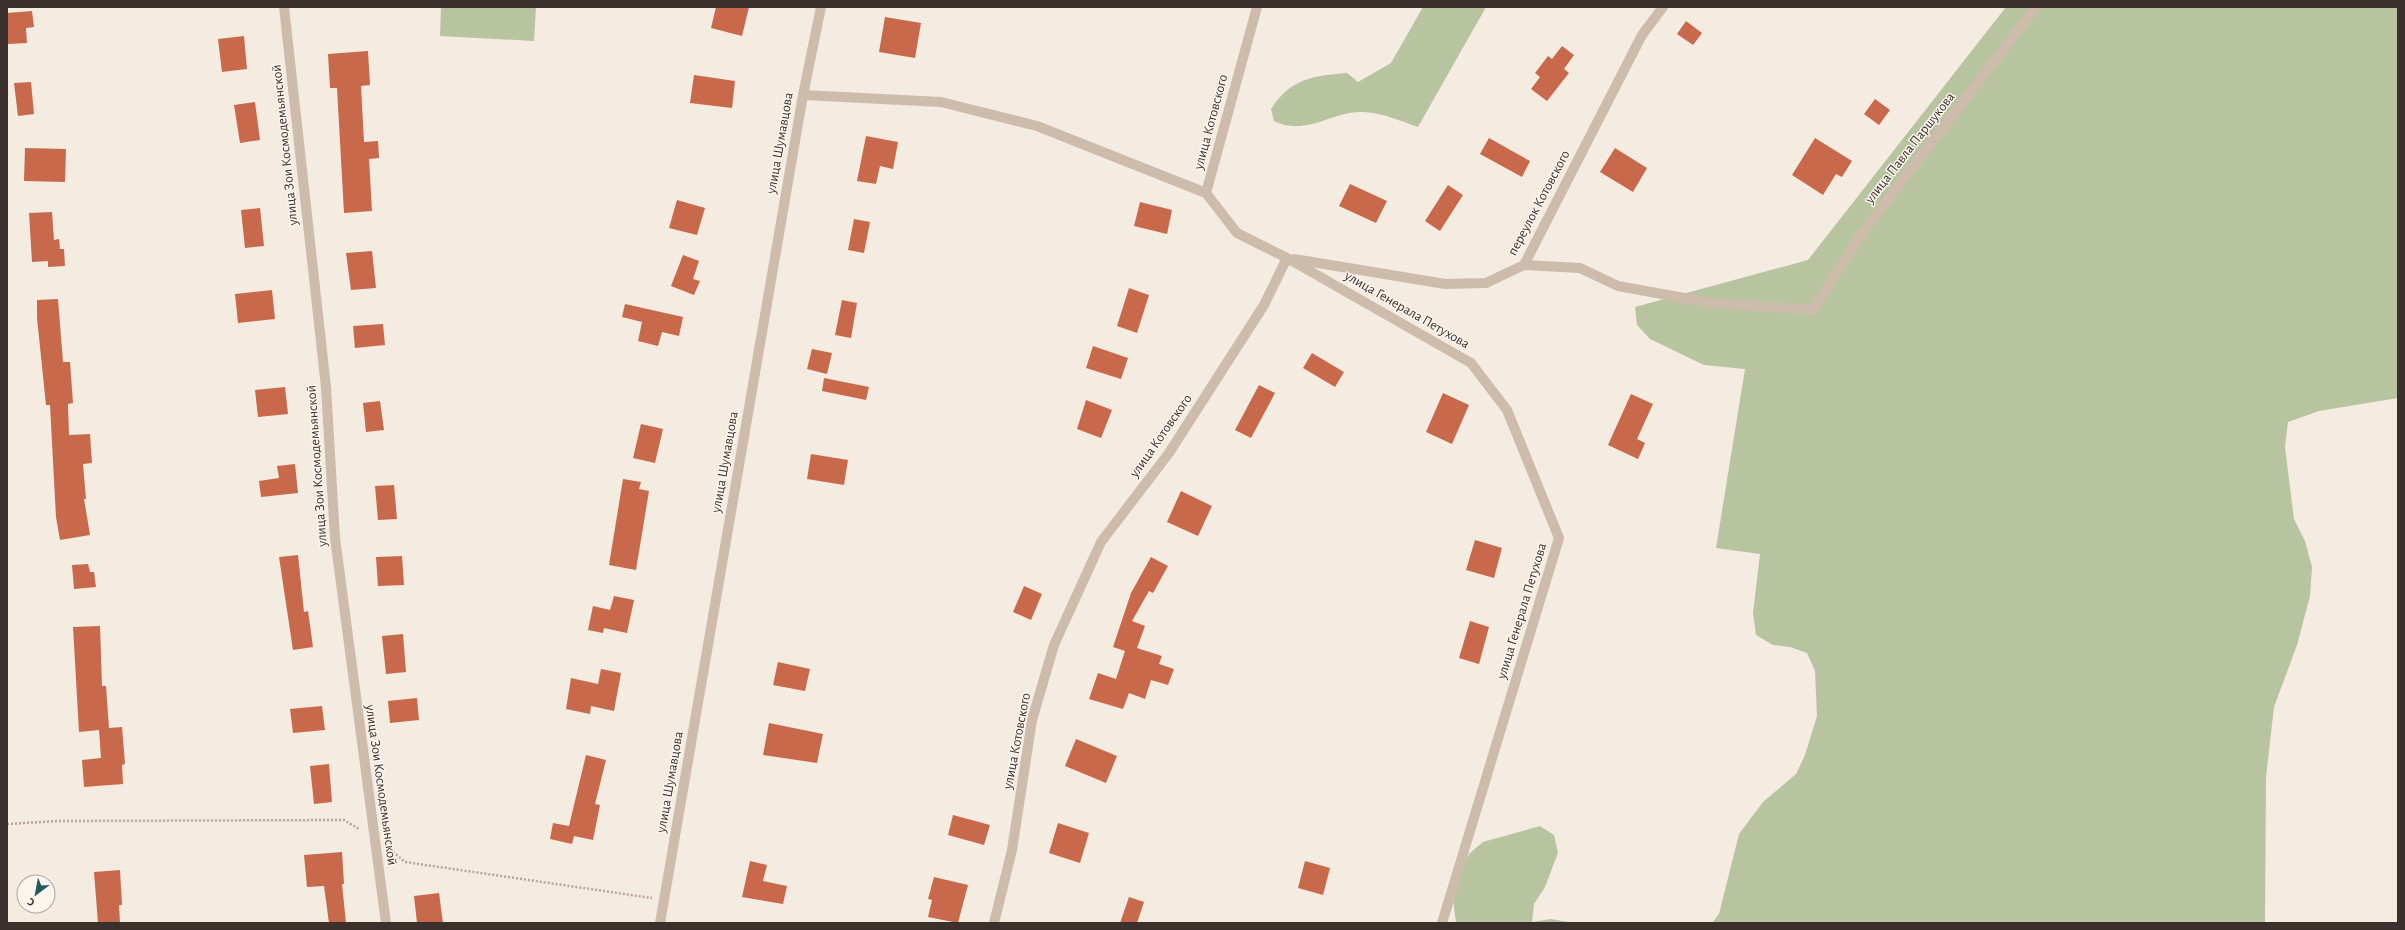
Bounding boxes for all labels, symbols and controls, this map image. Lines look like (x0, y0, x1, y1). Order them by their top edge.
street label: улица Зои Космодемьянской (270, 64, 301, 227)
street label: улица Котовского (1191, 73, 1230, 172)
street label: улица Павла Паршукова (1862, 89, 1958, 207)
street label: улица Шумавцова (764, 91, 796, 196)
street label: переулок Котовского (1505, 148, 1573, 258)
street label: улица Генерала Петухова (1341, 268, 1472, 352)
street label: улица Зои Космодемьянской (304, 385, 330, 548)
street label: улица Котовского (1127, 392, 1195, 481)
street label: улица Шумавцова (709, 410, 741, 515)
street label: улица Генерала Петухова (1494, 541, 1550, 682)
street label: улица Котовского (1001, 691, 1033, 791)
street label: улица Зои Космодемьянской (363, 703, 399, 866)
street label: улица Шумавцова (654, 730, 686, 835)
north arrow (16, 874, 56, 914)
text: С (25, 896, 36, 908)

